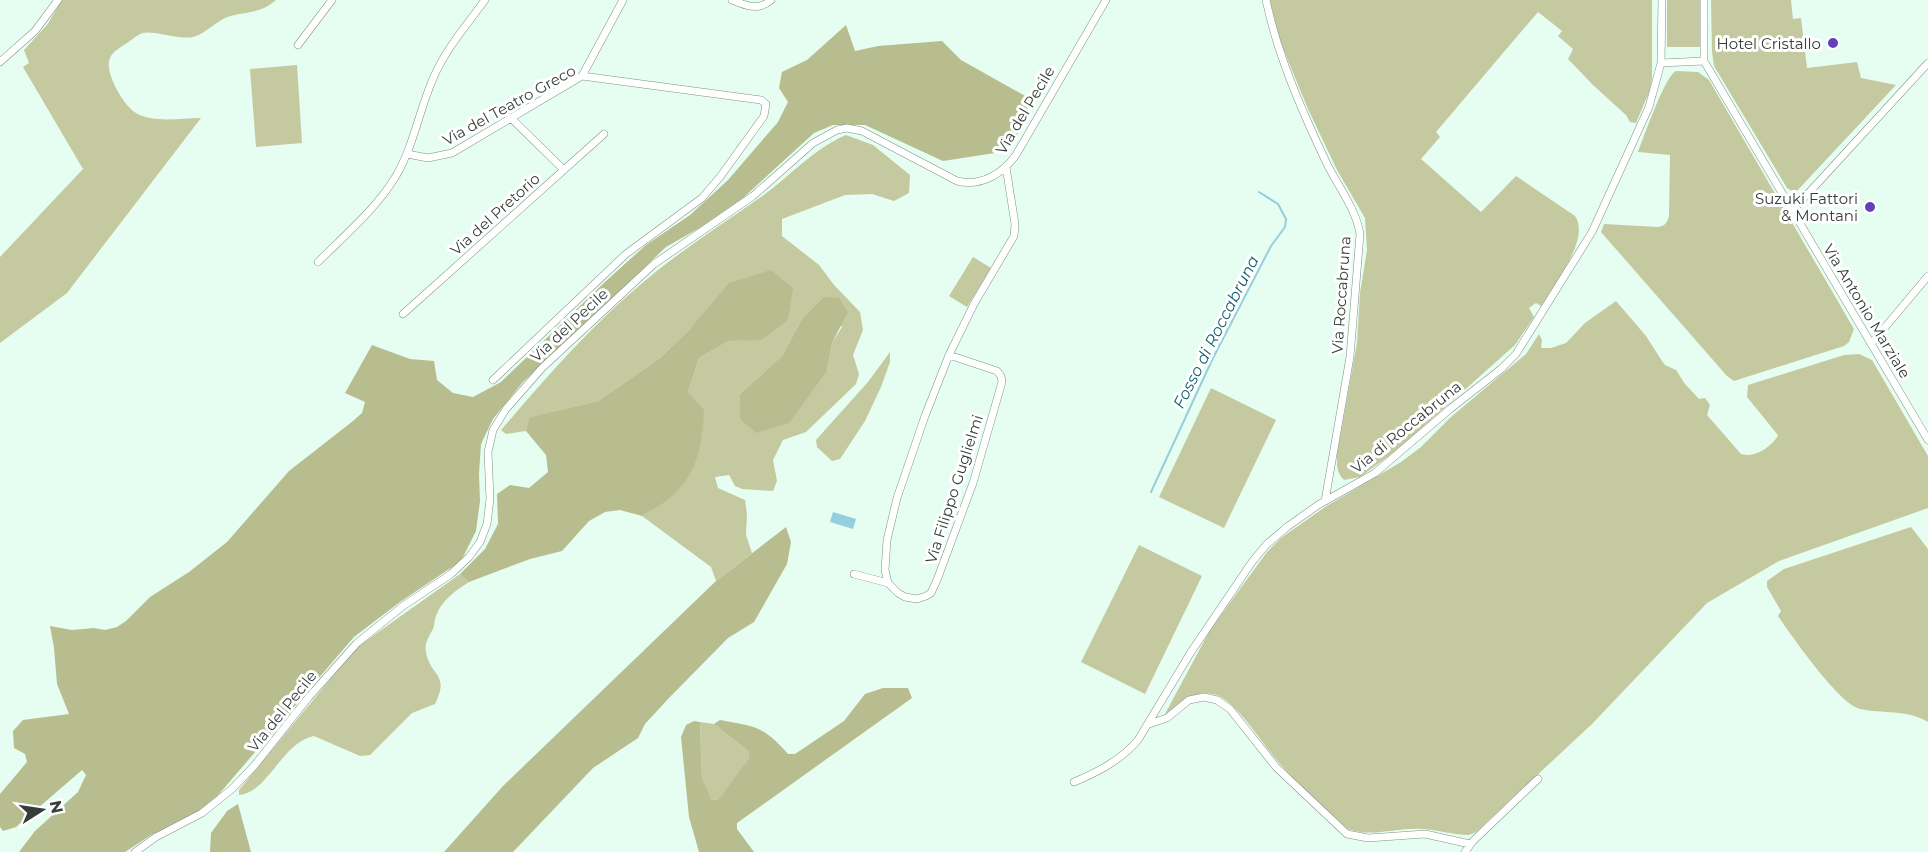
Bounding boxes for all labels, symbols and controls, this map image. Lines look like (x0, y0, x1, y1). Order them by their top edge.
place label: Hotel Cristallo (1717, 34, 1821, 53)
marker: Hotel Cristallo (1826, 36, 1840, 50)
street label: Via del Teatro Greco (439, 61, 579, 149)
street label: Via del Pecile (991, 63, 1059, 157)
street label: Via del Pretorio (446, 169, 544, 259)
place label: Suzuki Fattori & Montani (1755, 189, 1858, 225)
marker: Suzuki Fattori & Montani (1863, 200, 1877, 214)
street label: Via Roccabruna (1327, 235, 1355, 355)
street label: Via Antonio Marziale (1819, 240, 1915, 382)
water label: Fosso di Roccabruna (1169, 252, 1263, 412)
street label: Via del Pecile (526, 284, 612, 366)
street label: Via di Roccabruna (1347, 377, 1465, 477)
street label: Via Filippo Guglielmi (921, 412, 987, 566)
street label: Via del Pecile (243, 666, 321, 756)
north arrow (12, 780, 72, 840)
text: N (46, 799, 67, 815)

